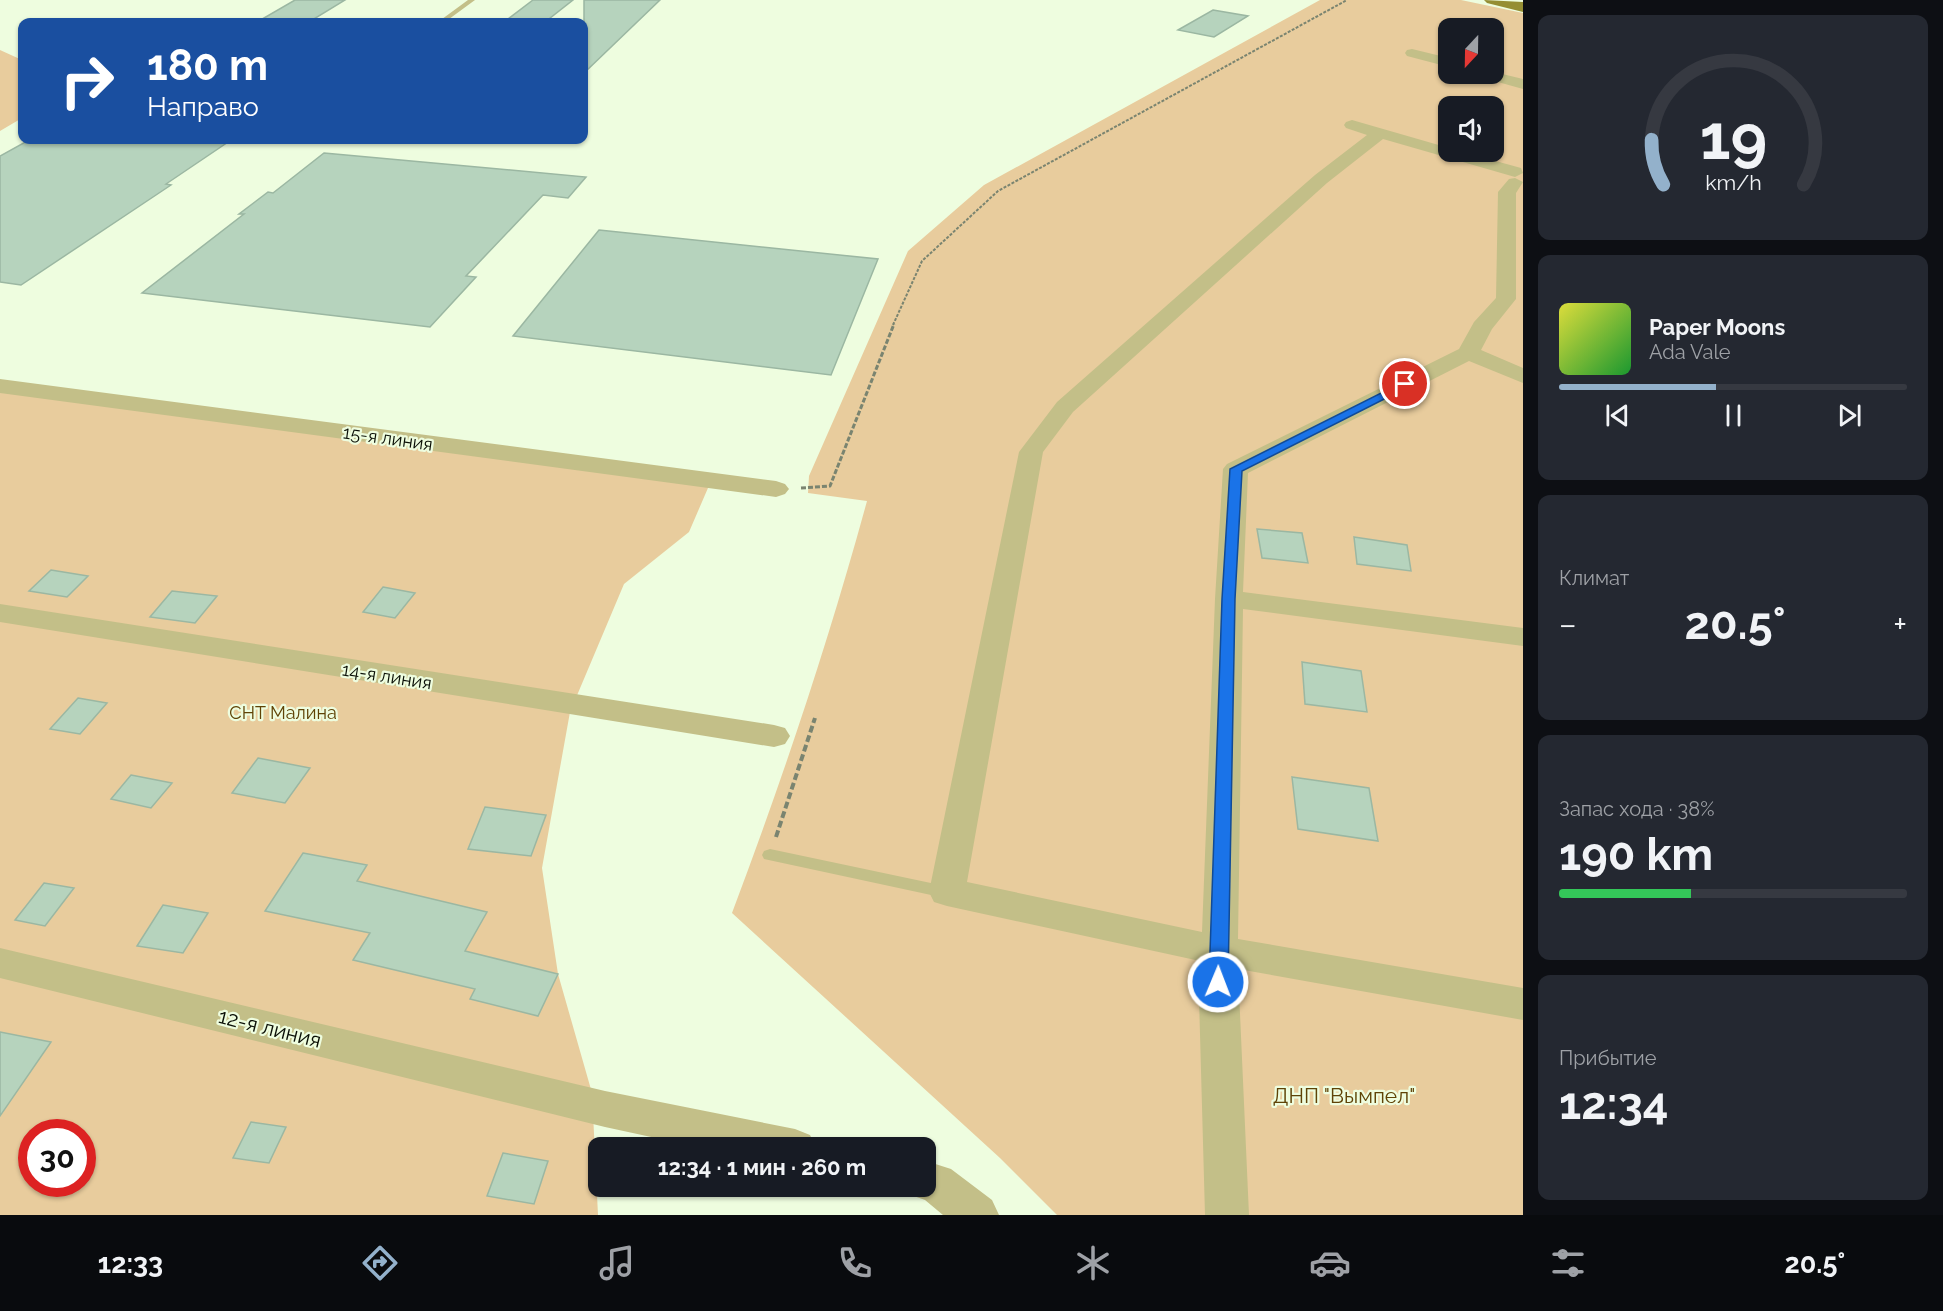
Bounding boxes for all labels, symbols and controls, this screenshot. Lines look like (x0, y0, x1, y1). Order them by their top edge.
north arrow (1438, 18, 1504, 84)
map controls (1438, 18, 1504, 162)
text: 180 m (147, 41, 268, 90)
icon: right (48, 42, 126, 120)
text: Направо (147, 91, 259, 122)
button: sound (1438, 96, 1504, 162)
text: 19 (1699, 100, 1767, 174)
text: km/h (1705, 170, 1761, 195)
text: Paper Moons (1649, 314, 1785, 340)
text: Ada Vale (1649, 340, 1731, 364)
pin (1379, 358, 1430, 409)
icon: arrive (1388, 367, 1421, 400)
icon: previous (1601, 399, 1634, 432)
icon: pause (1717, 399, 1750, 432)
icon: next (1833, 399, 1866, 432)
street label: 15-я линия (342, 421, 434, 455)
text: Климат (1559, 566, 1629, 590)
text: 20.5° (1685, 597, 1785, 650)
text: − (1559, 605, 1577, 644)
text: + (1893, 605, 1907, 644)
street label: 14-я линия (341, 659, 433, 693)
park label: СНТ Малина (229, 702, 337, 723)
text: Запас хода · 38% (1559, 797, 1714, 821)
text: 190 km (1559, 828, 1713, 881)
position arrow (1186, 950, 1250, 1014)
street label: 12-я линия (216, 1003, 324, 1053)
text: Прибытие (1559, 1046, 1656, 1070)
text: 12:34 (1559, 1077, 1669, 1130)
park label: ДНП "Вымпел" (1273, 1083, 1415, 1108)
speed limit sign: 30 (18, 1119, 96, 1197)
text: 12:34 · 1 мин · 260 m (658, 1154, 866, 1180)
icon: directions (359, 1242, 401, 1284)
icon: music (596, 1242, 638, 1284)
icon: phone (834, 1242, 876, 1284)
icon: climate (1072, 1242, 1114, 1284)
icon: car (1309, 1242, 1351, 1284)
icon: filters (1547, 1242, 1589, 1284)
text: 12:33 (98, 1248, 163, 1279)
text: 20.5° (1785, 1248, 1845, 1279)

